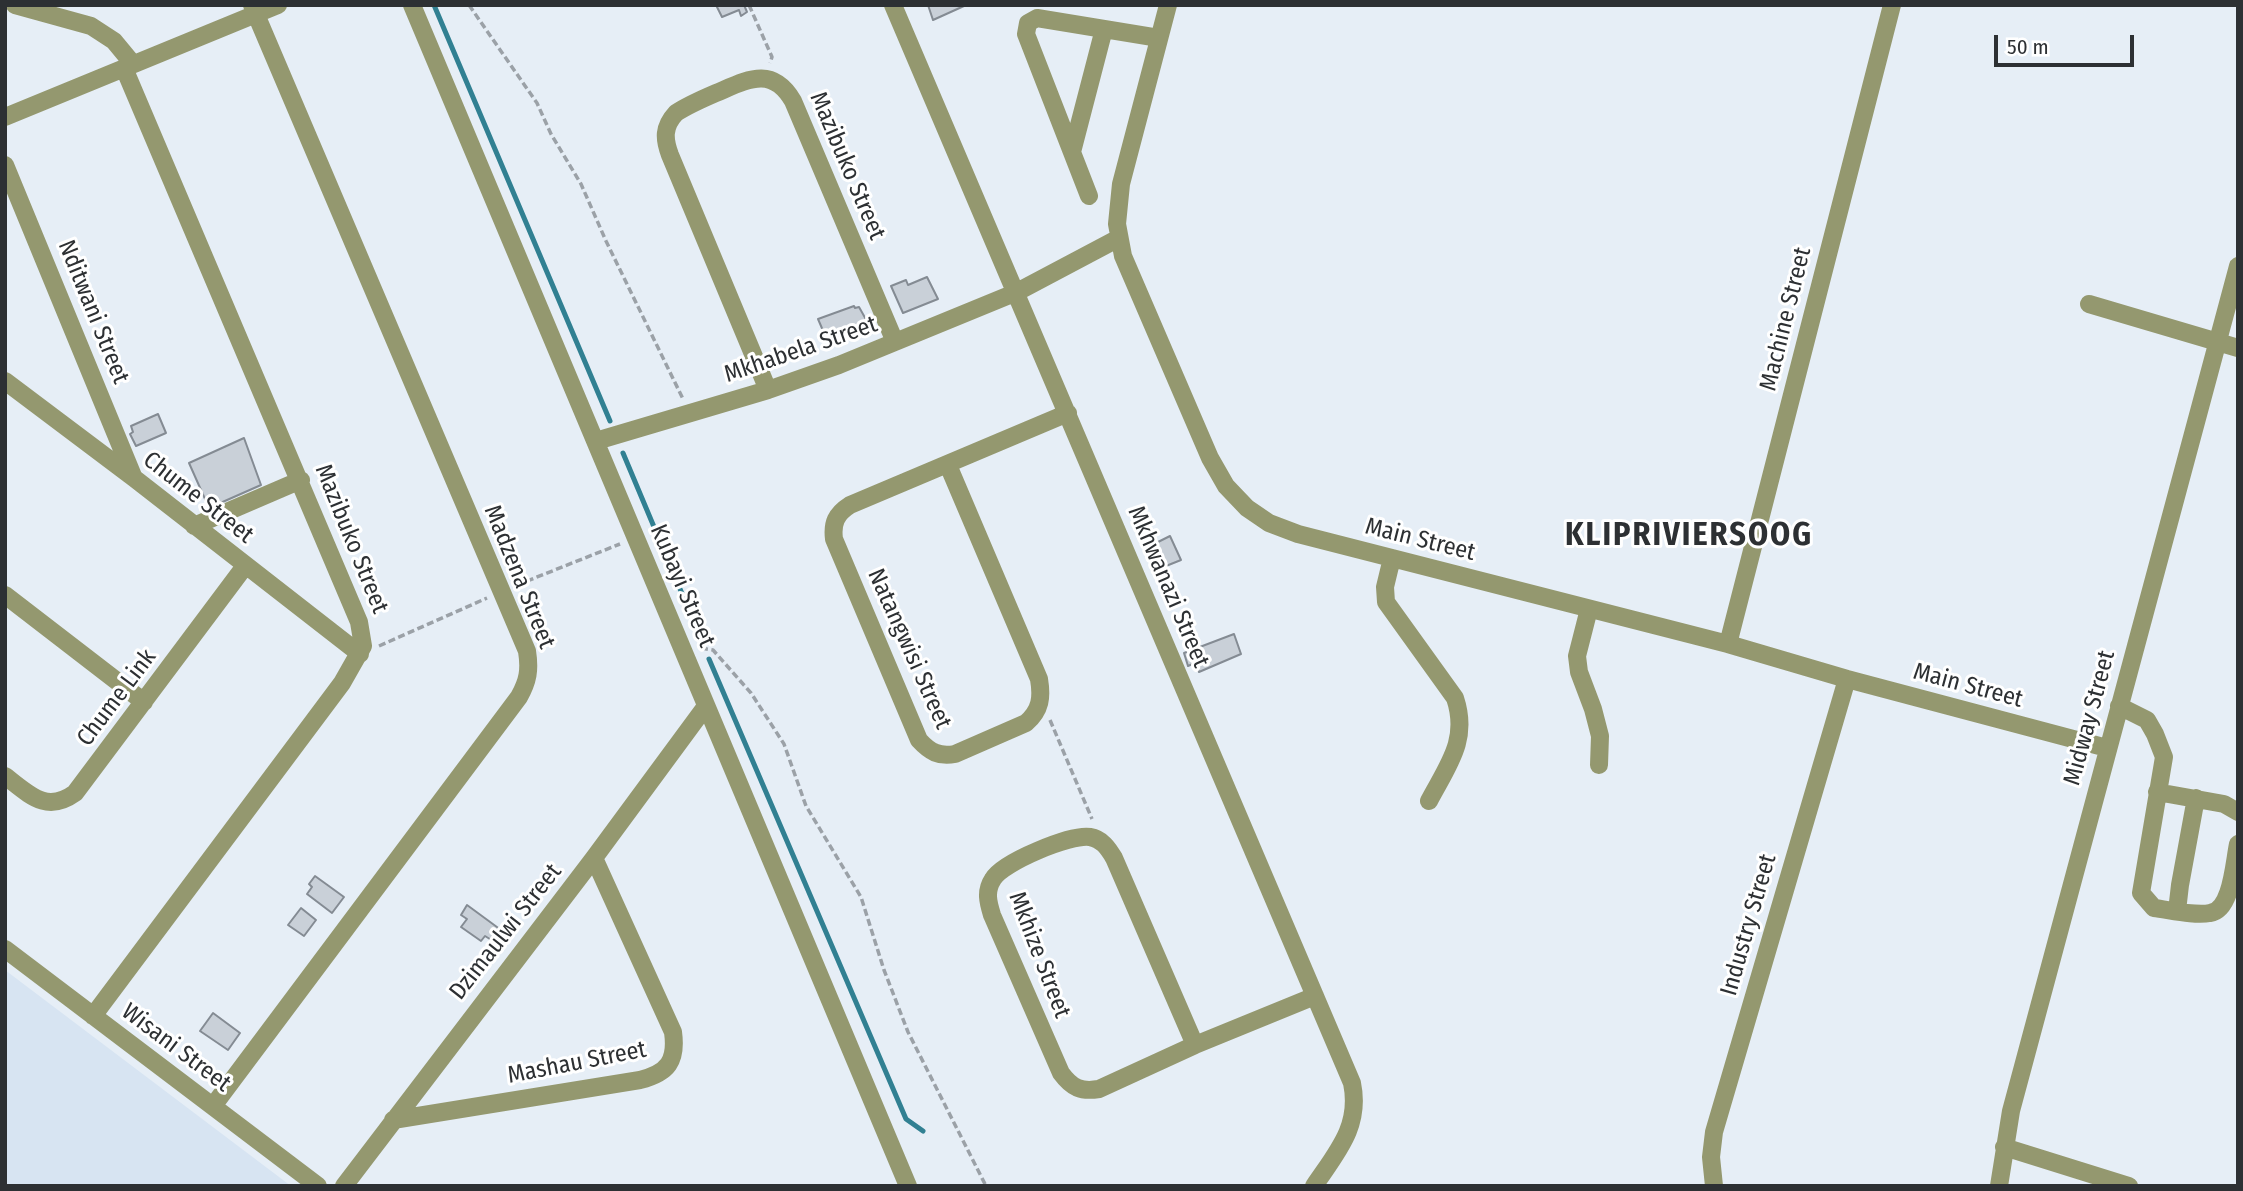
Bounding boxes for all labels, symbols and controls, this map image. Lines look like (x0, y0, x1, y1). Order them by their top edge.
scale bar (1998, 21, 2138, 65)
text: 50 m (2007, 34, 2049, 60)
street label: Mazibuko Street (803, 88, 891, 244)
street label: Nditwani Street (51, 236, 135, 388)
street label: Machine Street (1754, 244, 1818, 394)
street label: Mkhabela Street (721, 310, 881, 390)
street label: Chume Street (137, 446, 259, 550)
street label: Mazibuko Street (308, 460, 394, 618)
street label: Madzena Street (477, 501, 561, 653)
street label: Mkhwanazi Street (1121, 502, 1215, 672)
street label: Main Street (1362, 512, 1478, 568)
district label: KLIPRIVIERSOOG (1567, 517, 1811, 555)
street label: Kubayi Street (643, 520, 721, 652)
street label: Natangwisi Street (861, 564, 957, 734)
street label: Chume Link (71, 644, 163, 752)
street label: Midway Street (2058, 648, 2122, 788)
street label: Main Street (1910, 658, 2026, 714)
street label: Industry Street (1715, 851, 1783, 999)
street label: Dzimaulwi Street (444, 858, 568, 1006)
street label: Mkhize Street (1002, 888, 1076, 1022)
street label: Wisani Street (116, 998, 236, 1098)
street label: Mashau Street (505, 1035, 649, 1091)

